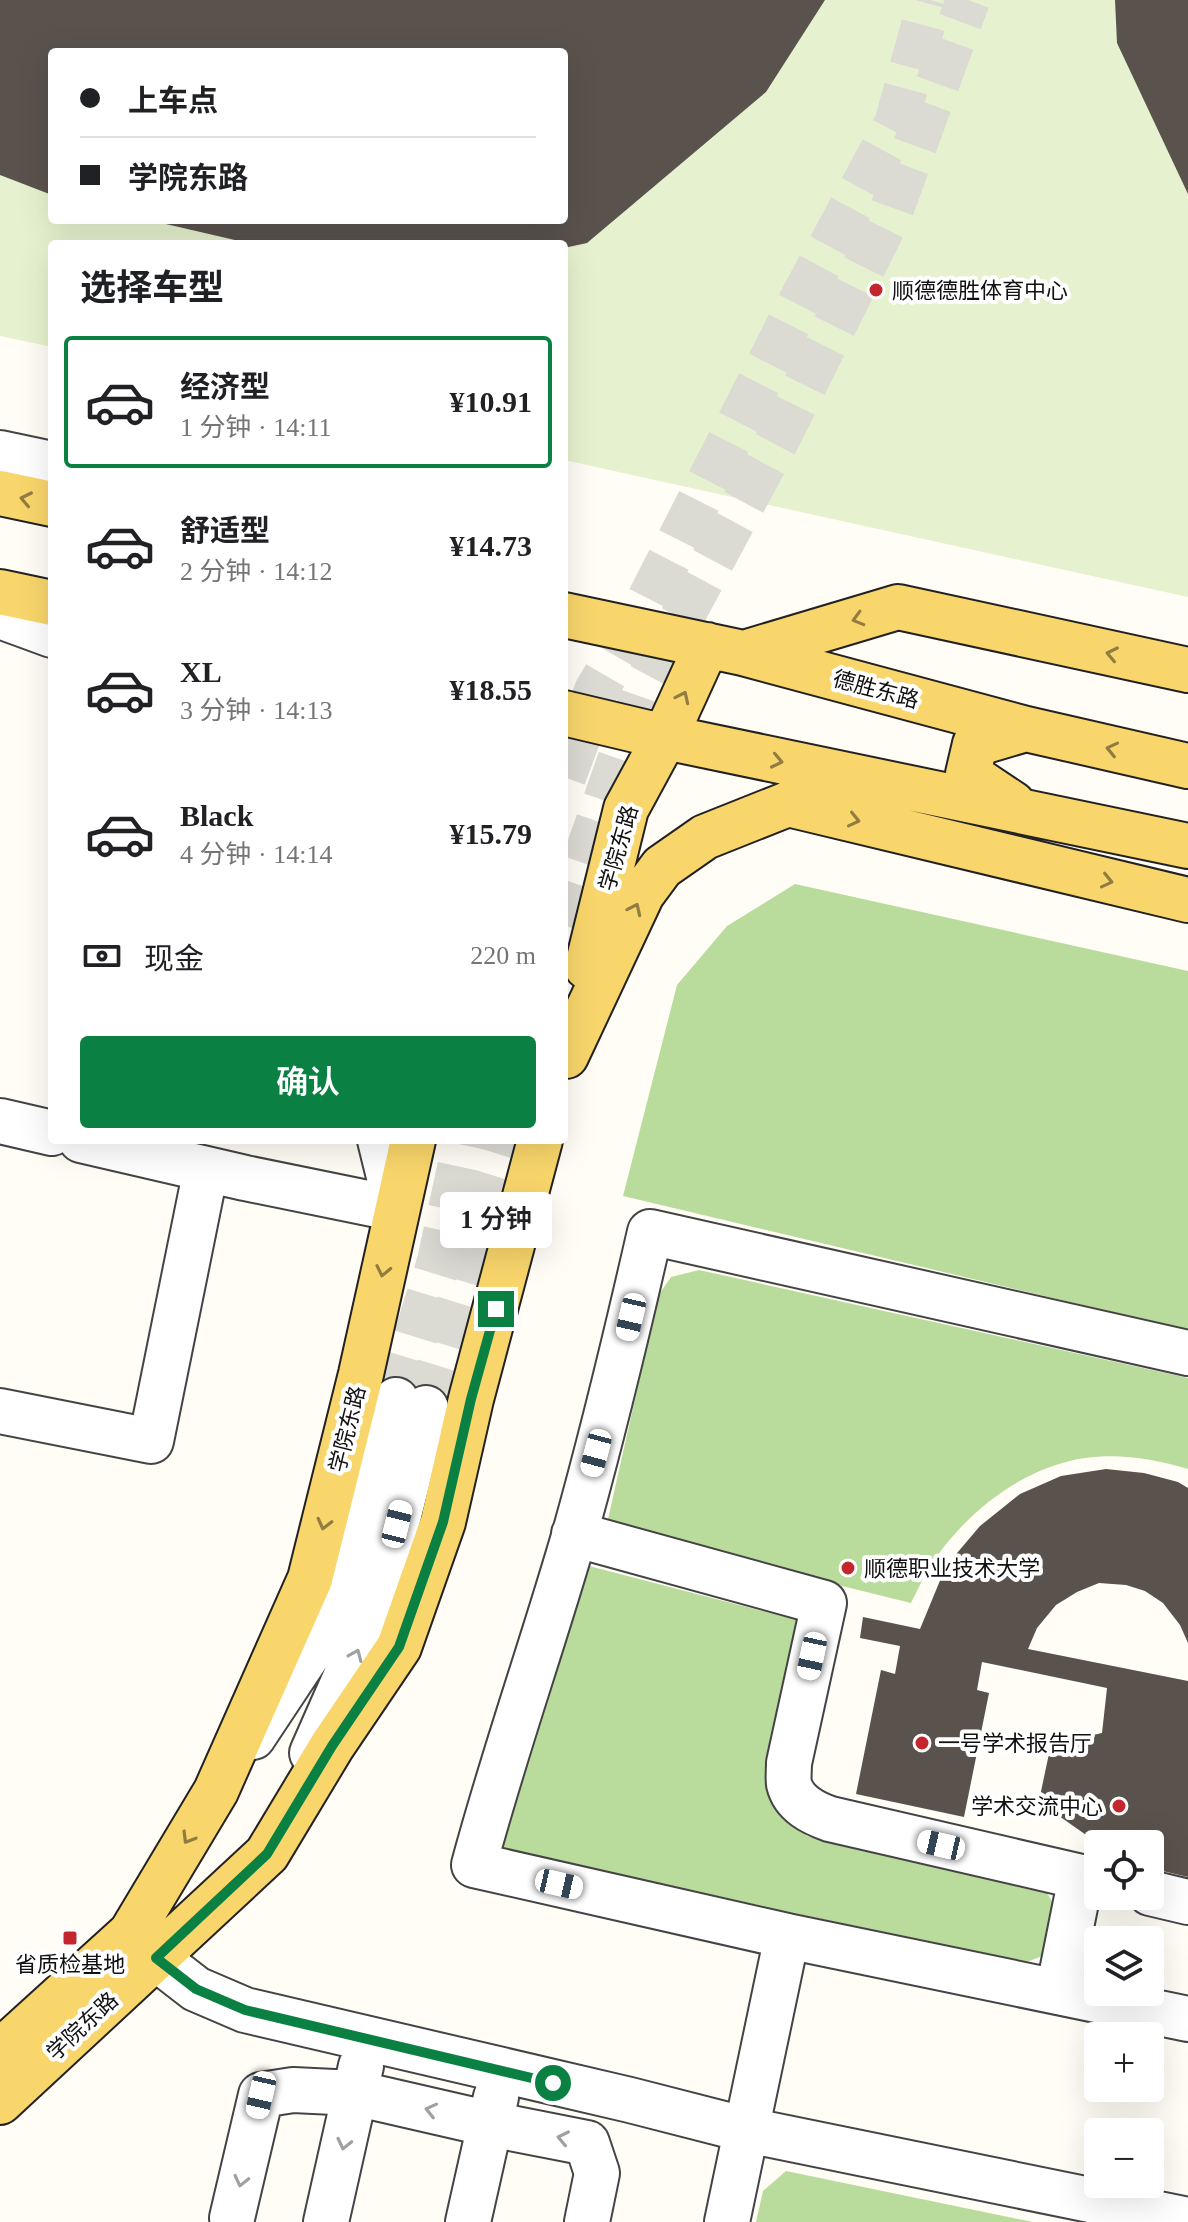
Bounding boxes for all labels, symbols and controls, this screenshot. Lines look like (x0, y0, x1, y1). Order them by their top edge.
text: 上车点 (128, 84, 218, 117)
text: 学院东路 (128, 161, 248, 194)
text: 选择车型 (80, 268, 224, 308)
place label: 顺德德胜体育中心 (892, 278, 1068, 303)
marker: 顺德德胜体育中心 (867, 281, 885, 299)
icon: car (84, 366, 156, 438)
text: 经济型 (180, 370, 270, 403)
text: ¥10.91 (450, 385, 532, 418)
text: 1 分钟 · 14:11 (180, 413, 331, 442)
one-way arrow (20, 491, 33, 508)
icon: car (84, 510, 156, 582)
text: 舒适型 (180, 514, 270, 547)
text: ¥14.73 (450, 529, 532, 562)
text: 2 分钟 · 14:12 (180, 557, 332, 586)
one-way arrow (852, 610, 866, 626)
one-way arrow (1105, 646, 1119, 663)
icon: car (84, 654, 156, 726)
text: XL (180, 655, 222, 688)
street label: 德胜东路 (830, 666, 922, 713)
text: ¥18.55 (450, 673, 532, 706)
one-way arrow (673, 691, 689, 705)
text: 3 分钟 · 14:13 (180, 696, 332, 725)
one-way arrow (1106, 741, 1119, 758)
one-way arrow (769, 752, 783, 769)
icon: car (84, 798, 156, 870)
text: Black (180, 799, 253, 832)
street label: 学院东路 (594, 802, 643, 894)
one-way arrow (846, 811, 860, 828)
text: ¥15.79 (450, 817, 532, 850)
text: 4 分钟 · 14:14 (180, 840, 332, 869)
one-way arrow (1099, 872, 1113, 889)
one-way arrow (625, 903, 641, 918)
icon: cash (80, 934, 124, 978)
text: 220 m (470, 941, 536, 970)
text: 现金 (144, 942, 204, 975)
button: 确认 (80, 1036, 536, 1128)
callout: 1 分钟 (440, 1193, 552, 1249)
text: 1 分钟 (460, 1205, 532, 1234)
one-way arrow (375, 1263, 392, 1277)
route end (478, 1291, 514, 1327)
car (614, 1291, 648, 1343)
street label: 学院东路 (325, 1383, 370, 1475)
car (578, 1427, 614, 1479)
car (380, 1498, 414, 1550)
one-way arrow (316, 1516, 333, 1530)
place label: 顺德职业技术大学 (864, 1556, 1040, 1581)
marker: 顺德职业技术大学 (839, 1559, 857, 1577)
car (795, 1630, 829, 1682)
one-way arrow (346, 1649, 362, 1663)
place label: 一号学术报告厅 (938, 1731, 1092, 1756)
marker: 一号学术报告厅 (913, 1734, 931, 1752)
place label: 学术交流中心 (971, 1794, 1103, 1819)
marker: 学术交流中心 (1110, 1797, 1128, 1815)
car (915, 1828, 967, 1862)
one-way arrow (182, 1829, 198, 1844)
map controls (1084, 1830, 1164, 2198)
button: locate (1084, 1830, 1164, 1910)
car (533, 1867, 585, 1901)
button: layers (1084, 1926, 1164, 2006)
marker: 省质检基地 (61, 1929, 79, 1947)
place label: 省质检基地 (15, 1952, 125, 1977)
street label: 学院东路 (42, 1987, 123, 2066)
button: + (1084, 2022, 1164, 2102)
route start (535, 2065, 571, 2101)
car (244, 2069, 278, 2121)
one-way arrow (424, 2102, 438, 2119)
button: − (1084, 2118, 1164, 2198)
one-way arrow (556, 2131, 570, 2148)
one-way arrow (336, 2136, 353, 2150)
one-way arrow (233, 2174, 250, 2187)

